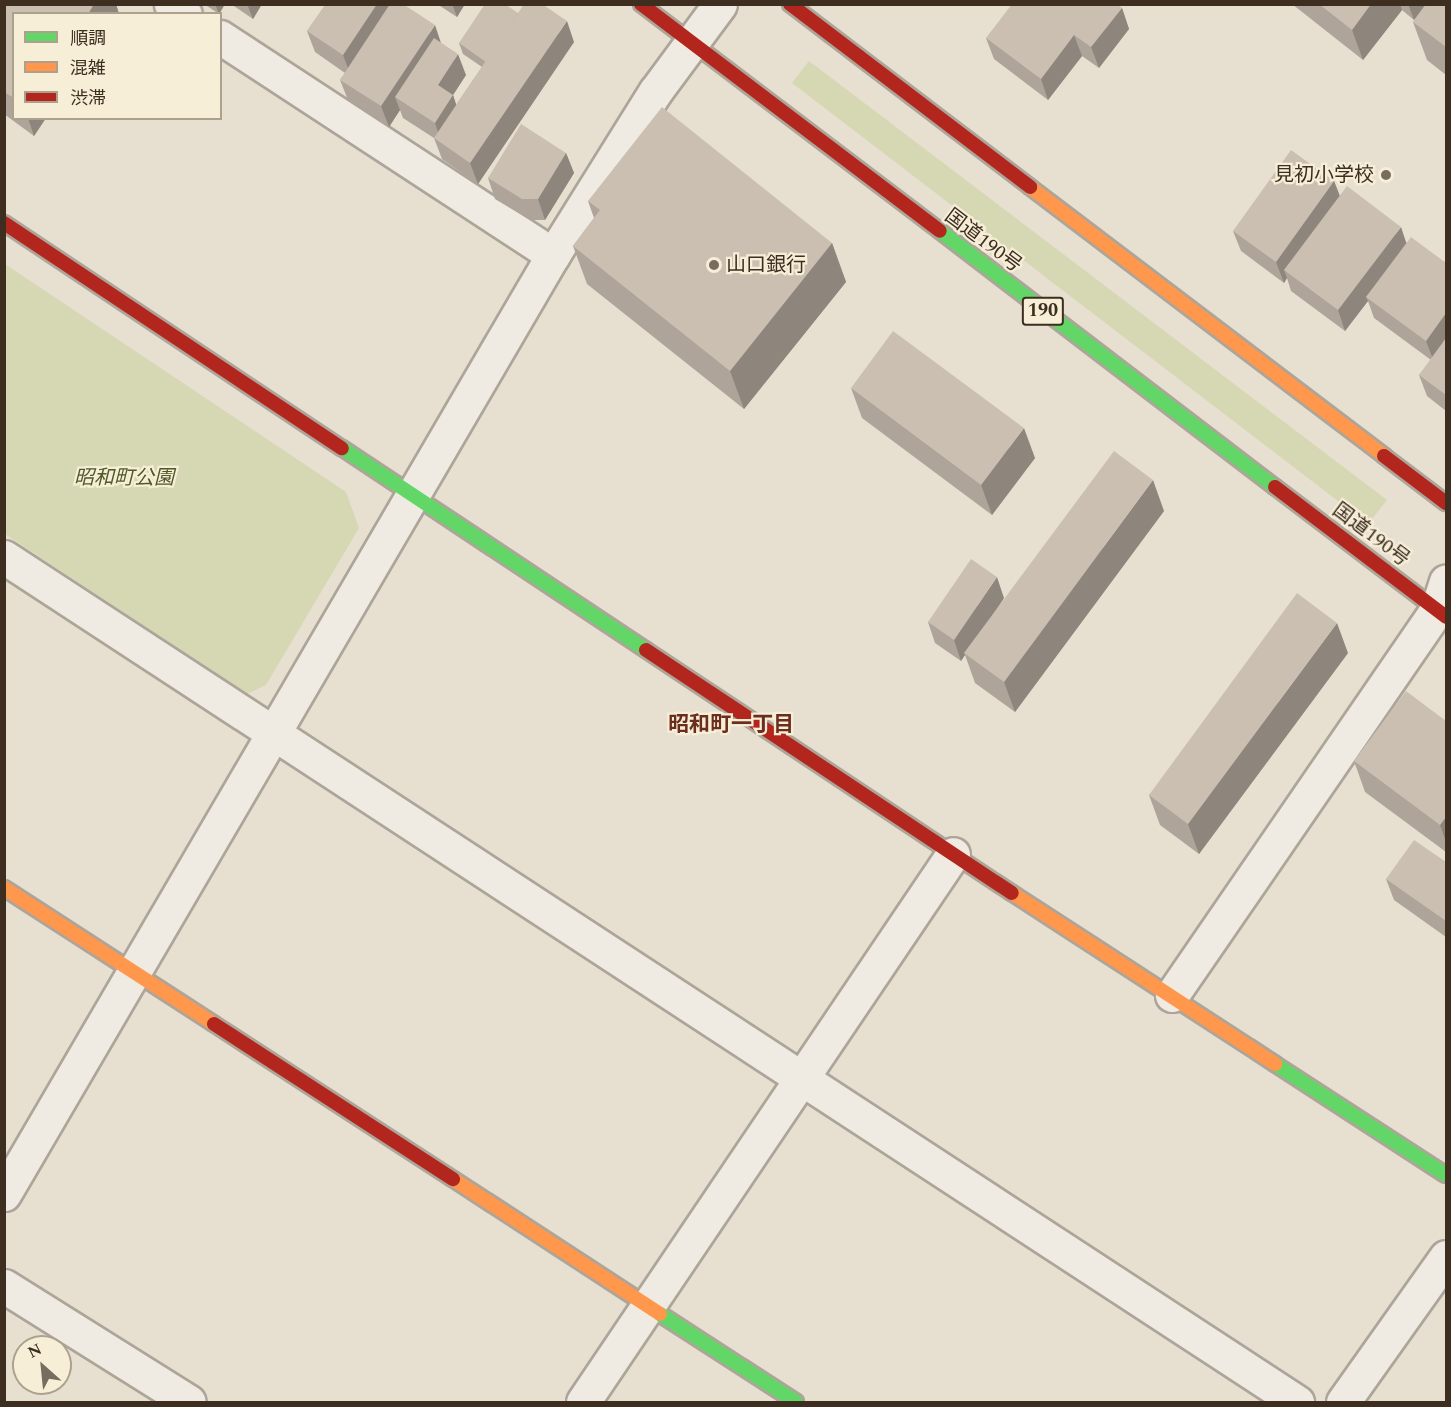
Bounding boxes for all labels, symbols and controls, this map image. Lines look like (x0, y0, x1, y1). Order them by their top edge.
legend (12, 12, 222, 120)
text: 順調 (70, 25, 106, 52)
text: 混雑 (70, 55, 106, 82)
text: 渋滞 (70, 85, 106, 112)
place label: 見初小学校 (1274, 163, 1374, 187)
marker: 見初小学校 (1379, 168, 1393, 182)
street label: 国道190号 (940, 204, 1026, 278)
place label: 山口銀行 (726, 253, 806, 277)
marker: 山口銀行 (707, 258, 721, 272)
road number: 190 (1020, 296, 1066, 326)
park label: 昭和町公園 (74, 466, 174, 490)
street label: 国道190号 (1328, 498, 1414, 572)
district label: 昭和町一丁目 (668, 712, 794, 738)
north arrow (12, 1335, 72, 1395)
text: N (23, 1337, 46, 1364)

